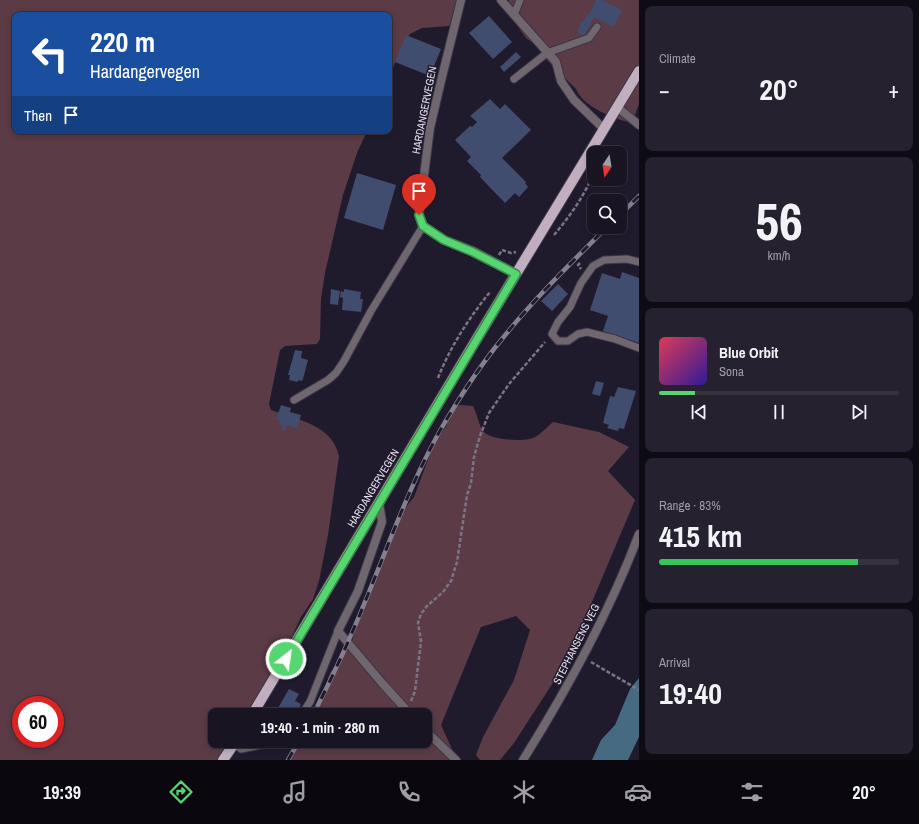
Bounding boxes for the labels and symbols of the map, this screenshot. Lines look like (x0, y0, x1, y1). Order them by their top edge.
street label: HARDANGERVEGEN (409, 65, 439, 155)
north arrow (587, 146, 627, 186)
pin (402, 174, 436, 215)
street label: HARDANGERVEGEN (344, 446, 402, 530)
street label: STEPHANSENS VEG (550, 601, 602, 687)
position arrow (265, 638, 307, 680)
speed limit sign: 60 (12, 696, 64, 748)

